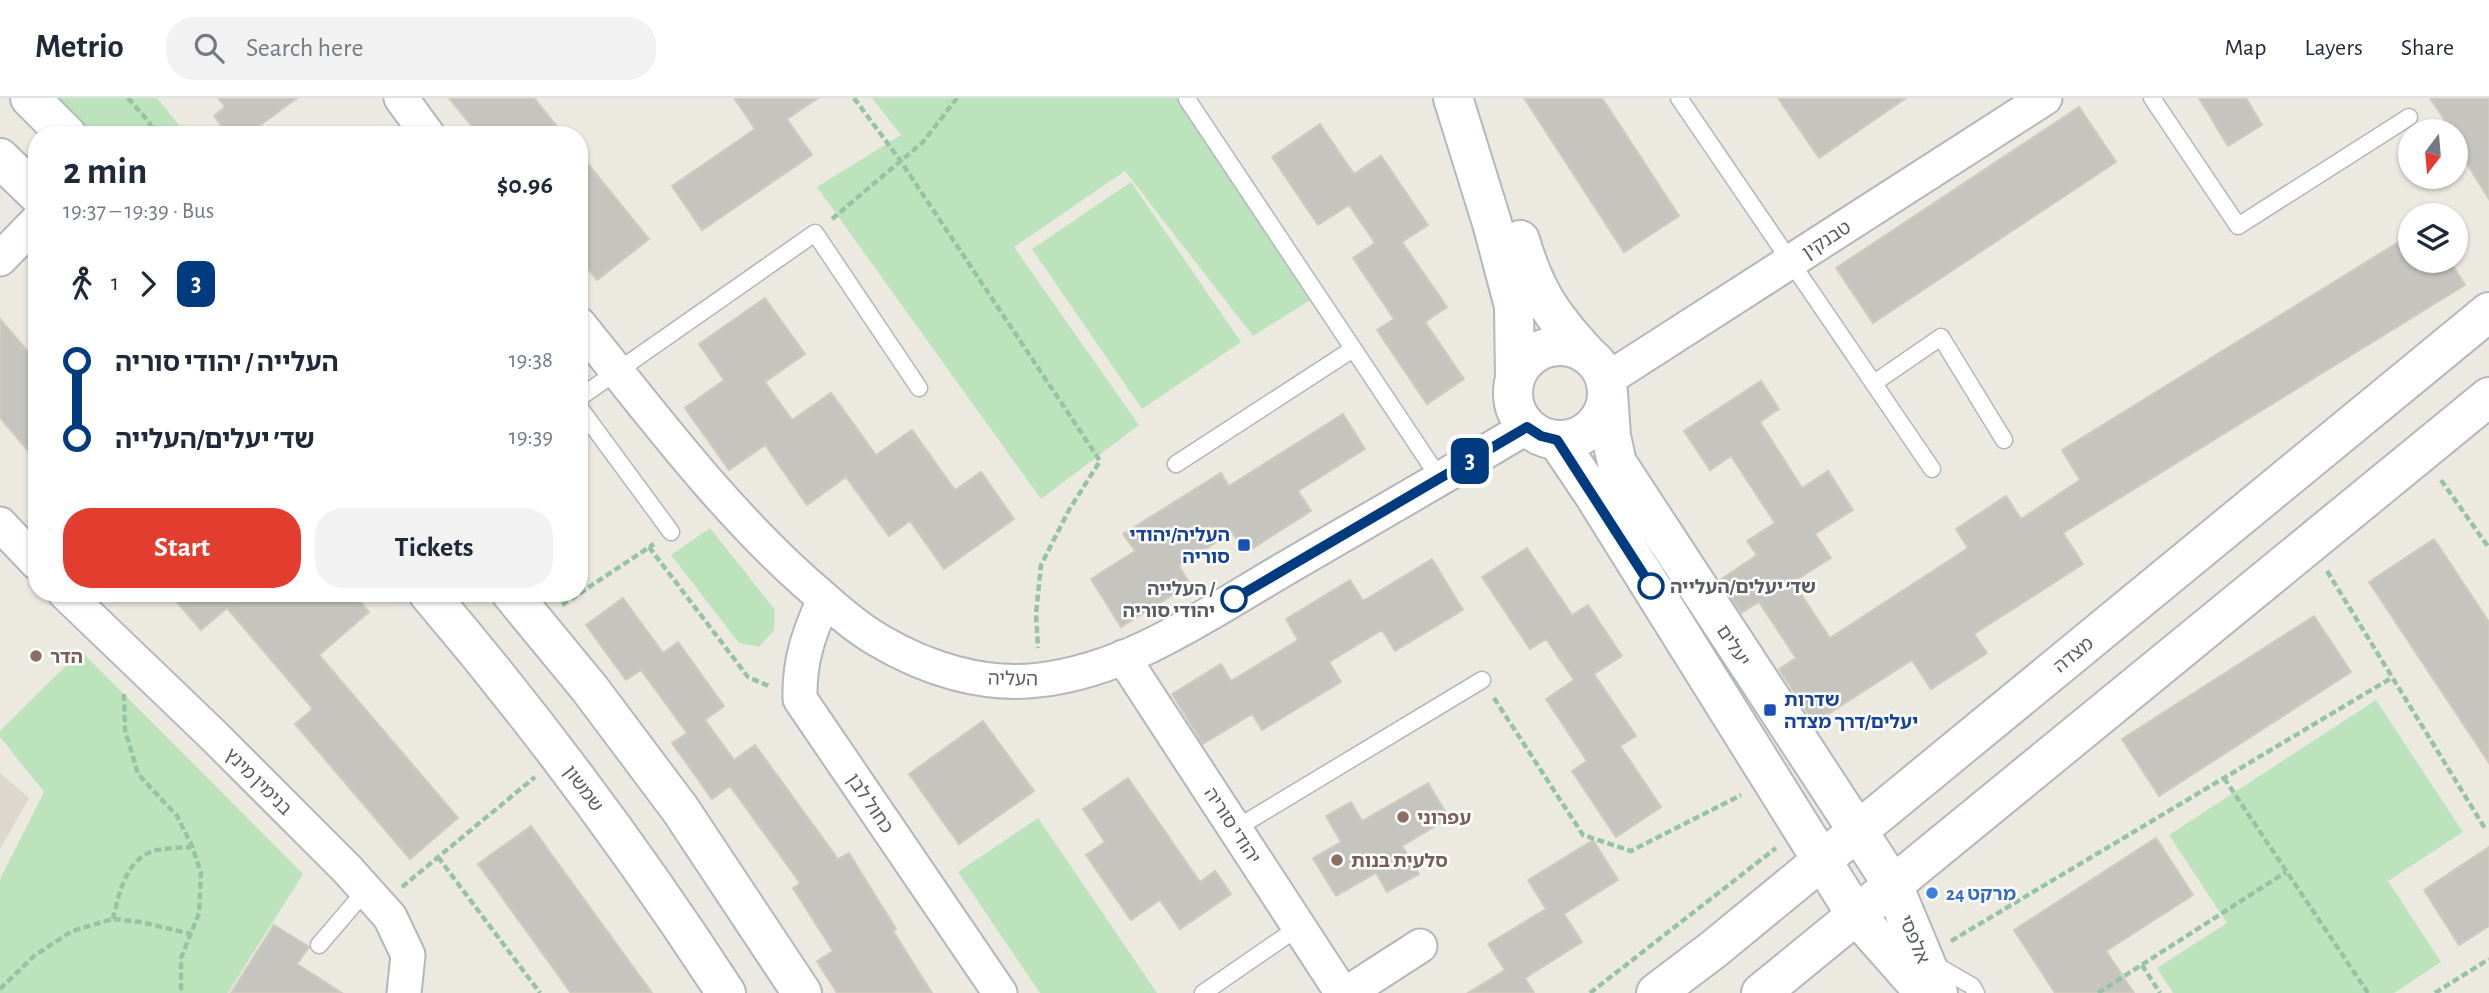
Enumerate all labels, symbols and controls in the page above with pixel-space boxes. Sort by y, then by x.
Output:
search box [166,17,656,80]
icon: search [190,29,228,67]
text: Metrio [35,31,124,64]
text: Search here [246,35,363,61]
text: Map [2224,36,2266,60]
text: Layers [2304,36,2363,60]
text: Share [2401,36,2454,60]
north arrow [2398,119,2468,189]
map controls [2398,119,2468,273]
text: 2 min [63,153,147,191]
text: $0.96 [497,172,553,198]
text: 19:37 – 19:39 · Bus [63,200,214,223]
button: layers [2398,203,2468,273]
street label: טבנקין [1799,218,1855,263]
icon: walk [63,265,101,303]
icon: forward [129,265,167,303]
text: 1 [111,272,119,295]
text: 3 [191,272,201,296]
text: 19:38 [509,349,553,372]
text: העלייה / יהודי סוריה [115,350,339,376]
text: 19:39 [509,426,553,449]
text: שד׳ יעלים/העלייה [115,427,315,453]
line badge: 3 [1447,438,1493,484]
text: 3 [1465,449,1475,473]
button: Start [63,508,301,588]
button: Tickets [315,508,553,588]
place label: העליה/יהודי סוריה [1129,526,1230,567]
marker: העליה/יהודי סוריה [1236,537,1252,553]
marker: שד׳ יעלים/העלייה [1638,573,1664,599]
place label: שד׳ יעלים/העלייה [1670,578,1816,597]
place label: העלייה / יהודי סוריה [1122,580,1216,621]
marker: העלייה / יהודי סוריה [1221,586,1247,612]
street label: יעלים [1713,622,1753,670]
street label: מצדה [2051,634,2097,677]
marker: הדר [28,648,44,664]
place label: הדר [50,648,83,667]
street label: העליה [988,670,1038,689]
place label: שדרות יעלים/דרך מצדה [1784,691,1918,732]
marker: שדרות יעלים/דרך מצדה [1762,702,1778,718]
street label: בנימין מינץ [221,745,295,819]
street label: שמשון [559,762,606,815]
street label: כחול לבן [843,771,896,837]
street label: יהודי סוריה [1200,784,1263,867]
marker: עפרוני [1395,809,1411,825]
place label: עפרוני [1417,809,1471,828]
marker: סלעית בנות [1329,852,1345,868]
place label: סלעית בנות [1351,852,1448,871]
marker: מרקט 24 [1924,885,1940,901]
place label: מרקט 24 [1946,885,2016,904]
street label: אלפסי [1895,913,1932,967]

